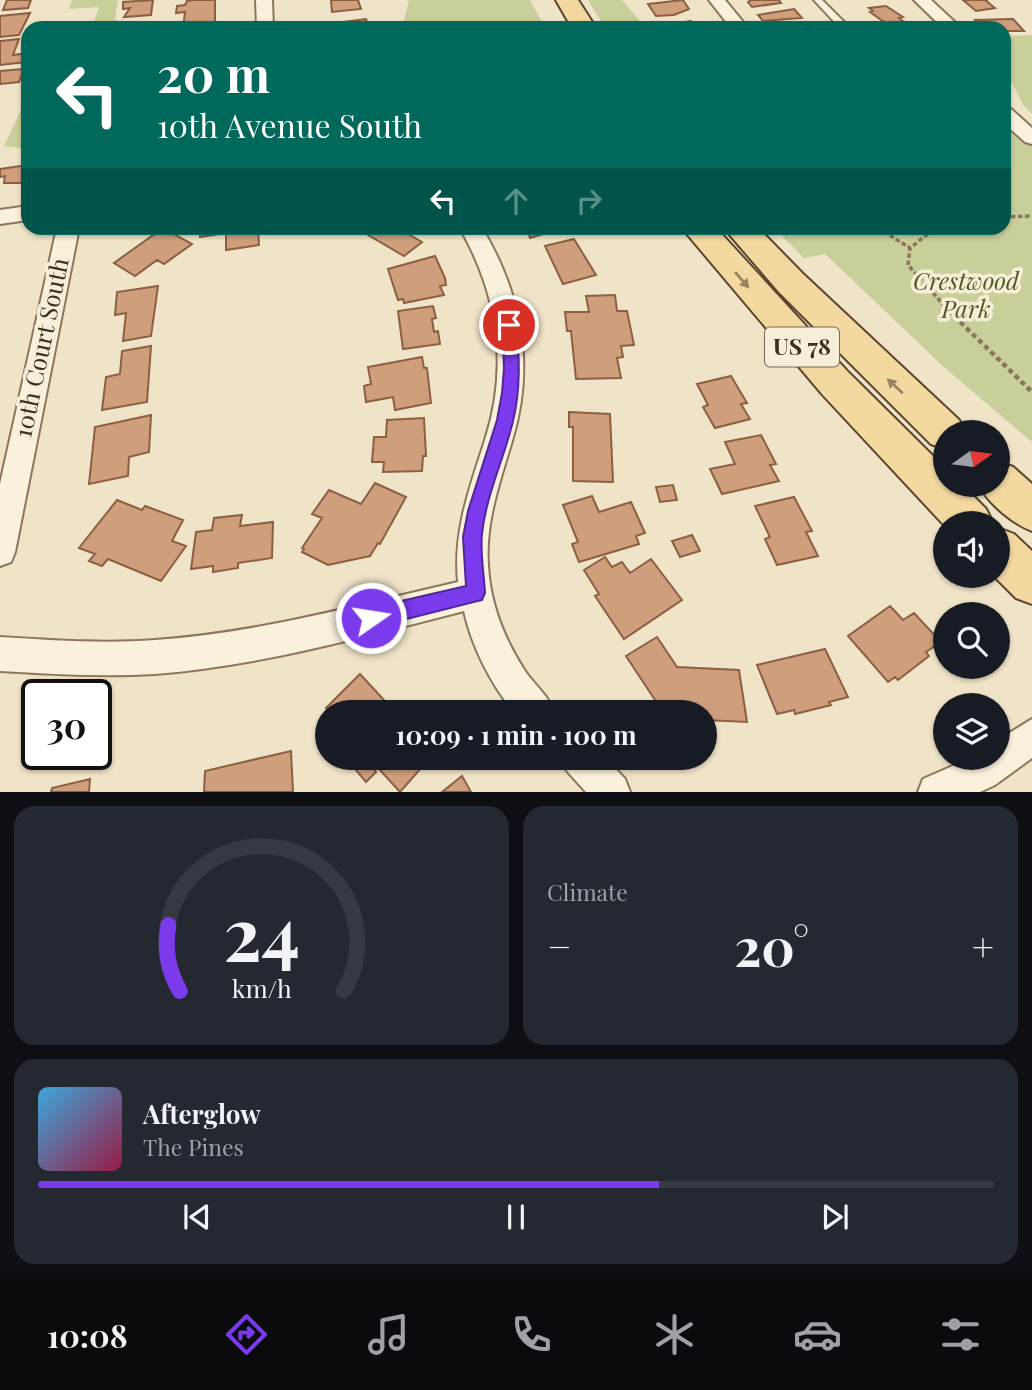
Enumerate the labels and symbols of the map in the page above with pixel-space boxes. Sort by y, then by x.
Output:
street label: 10th Court South [5,255,75,440]
park label: Crestwood Park [913,264,1020,324]
one-way arrow [734,271,749,288]
pin [479,295,539,355]
road number: US 78 [765,328,839,366]
one-way arrow [887,378,904,394]
north arrow [933,420,1010,497]
position arrow [334,581,408,655]
speed limit sign: 30 [21,679,112,770]

